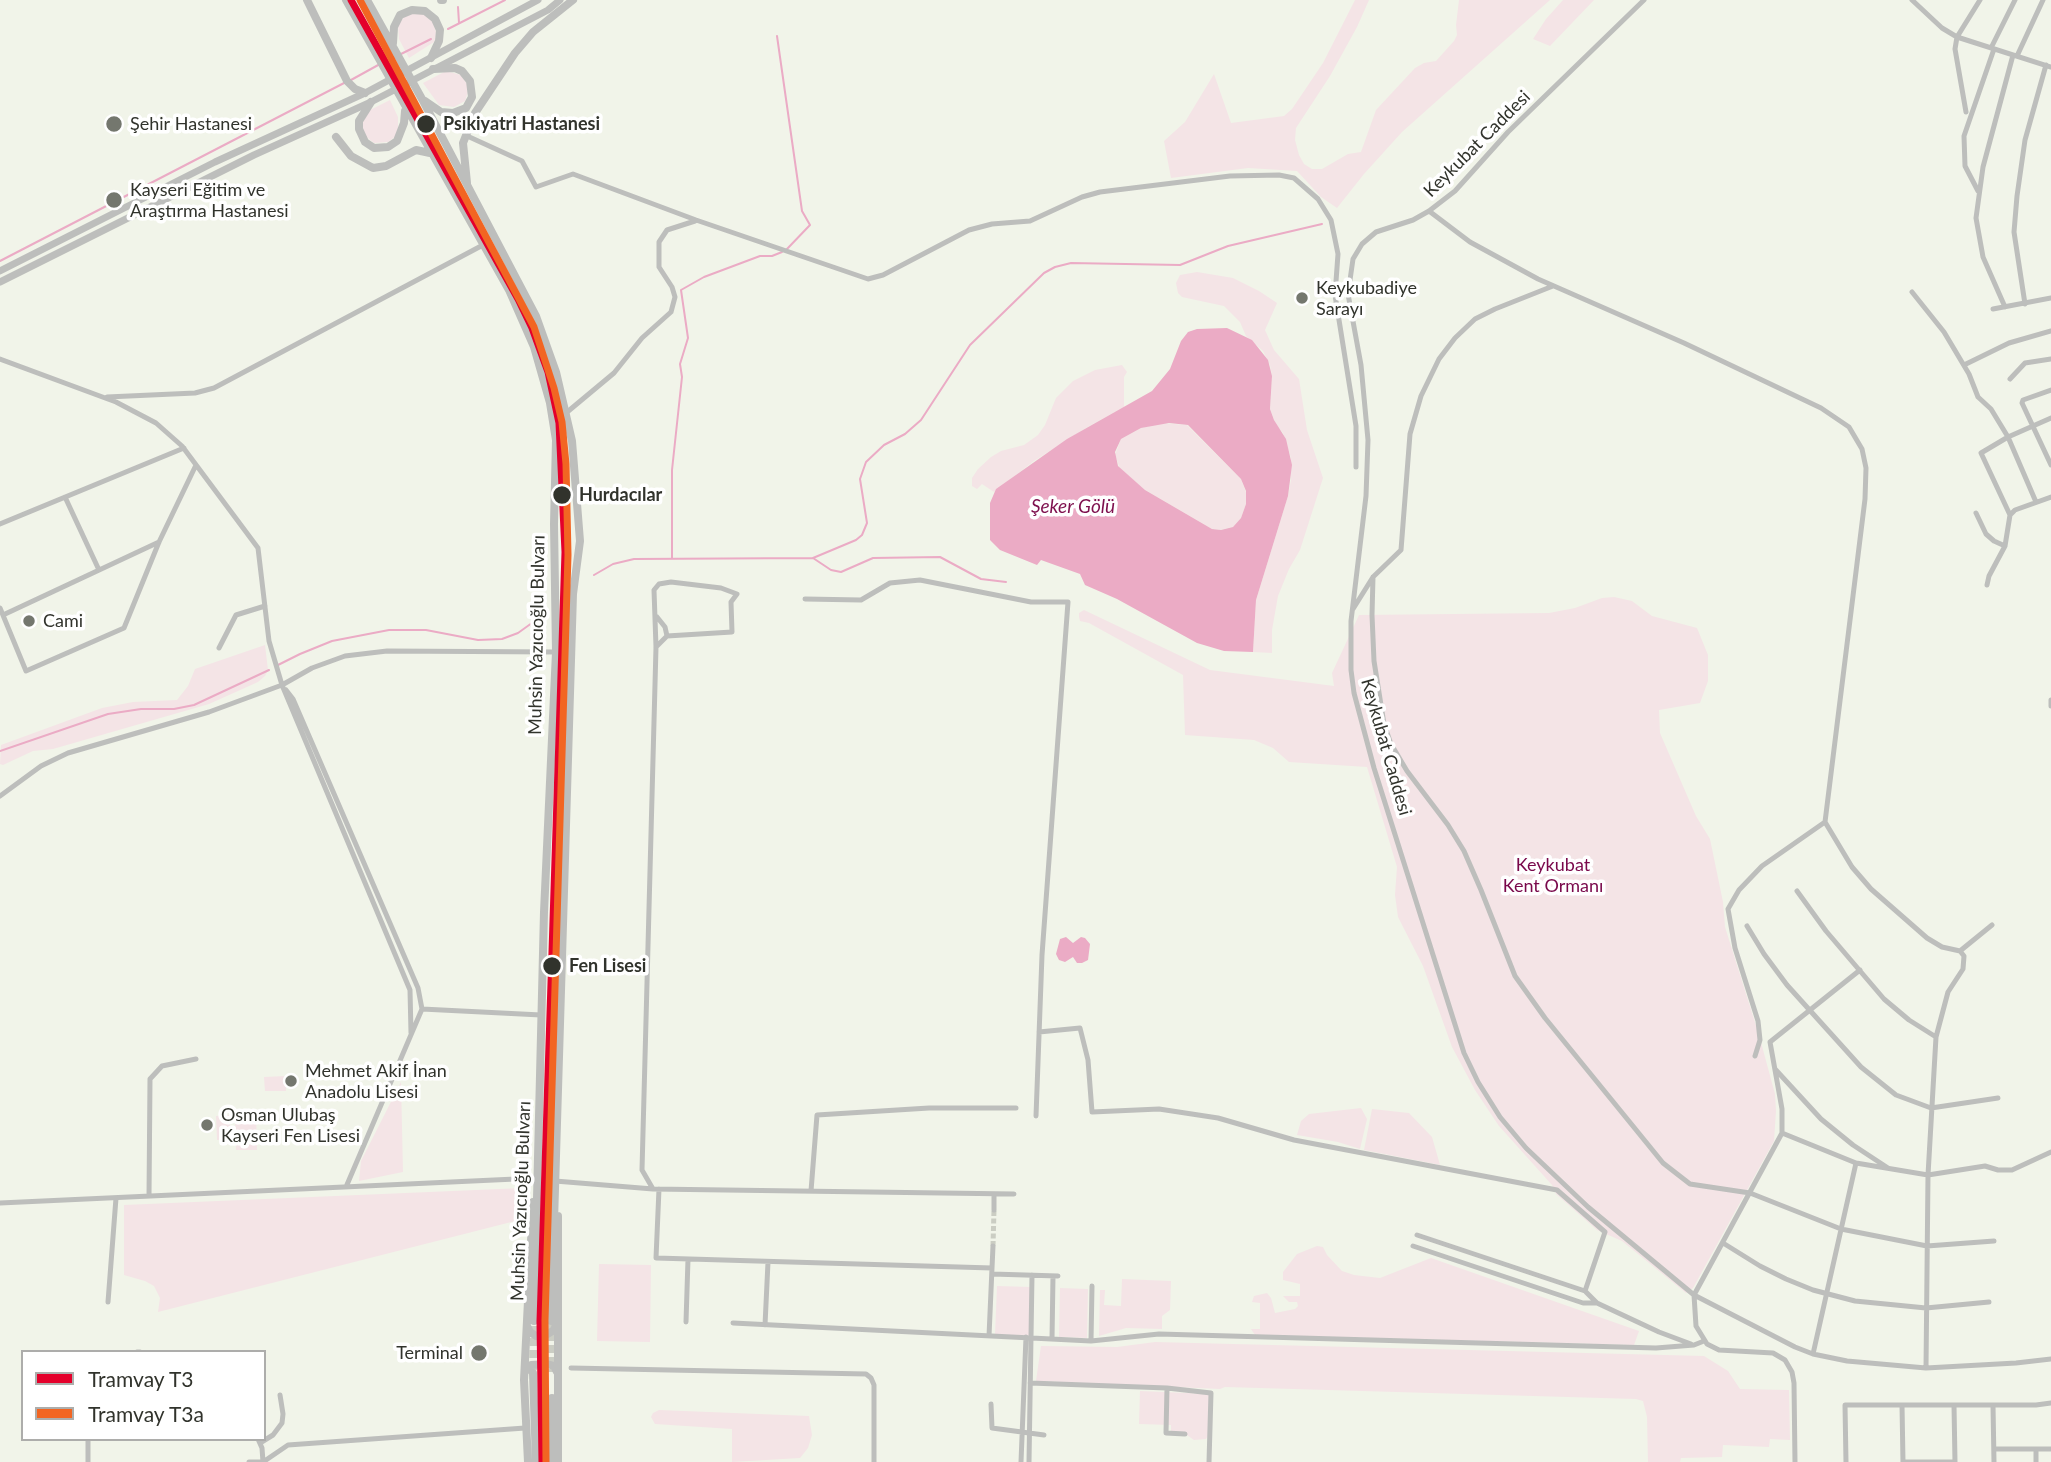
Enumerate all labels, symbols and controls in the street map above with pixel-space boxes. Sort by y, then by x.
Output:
street label: Keykubat Caddesi [1419,86,1535,202]
place label: Şehir Hastanesi [130,113,252,135]
marker: Psikiyatri Hastanesi [415,113,437,135]
place label: Psikiyatri Hastanesi [443,113,600,135]
marker: Şehir Hastanesi [104,114,124,134]
place label: Kayseri Eğitim ve Araştırma Hastanesi [130,179,289,222]
marker: Kayseri Eğitim ve Araştırma Hastanesi [104,190,124,210]
place label: Keykubadiye Sarayı [1316,277,1417,320]
marker: Keykubadiye Sarayı [1294,290,1310,306]
marker: Hurdacılar [551,484,573,506]
place label: Hurdacılar [579,484,662,506]
water label: Şeker Gölü [1031,496,1115,518]
street label: Muhsin Yazıcıoğlu Bulvarı [524,535,550,735]
place label: Cami [43,610,83,632]
marker: Cami [21,613,37,629]
street label: Keykubat Caddesi [1356,676,1416,818]
park label: Keykubat Kent Ormanı [1503,854,1603,896]
marker: Fen Lisesi [541,955,563,977]
place label: Fen Lisesi [569,955,646,977]
place label: Mehmet Akif İnan Anadolu Lisesi [305,1060,447,1102]
marker: Mehmet Akif İnan Anadolu Lisesi [283,1073,299,1089]
street label: Muhsin Yazıcıoğlu Bulvarı [507,1101,535,1301]
place label: Osman Ulubaş Kayseri Fen Lisesi [221,1104,360,1146]
marker: Osman Ulubaş Kayseri Fen Lisesi [199,1117,215,1133]
place label: Terminal [396,1342,463,1364]
marker: Terminal [469,1343,489,1363]
legend [21,1350,266,1441]
text: Tramvay T3 [88,1366,193,1391]
text: Tramvay T3a [88,1401,204,1426]

